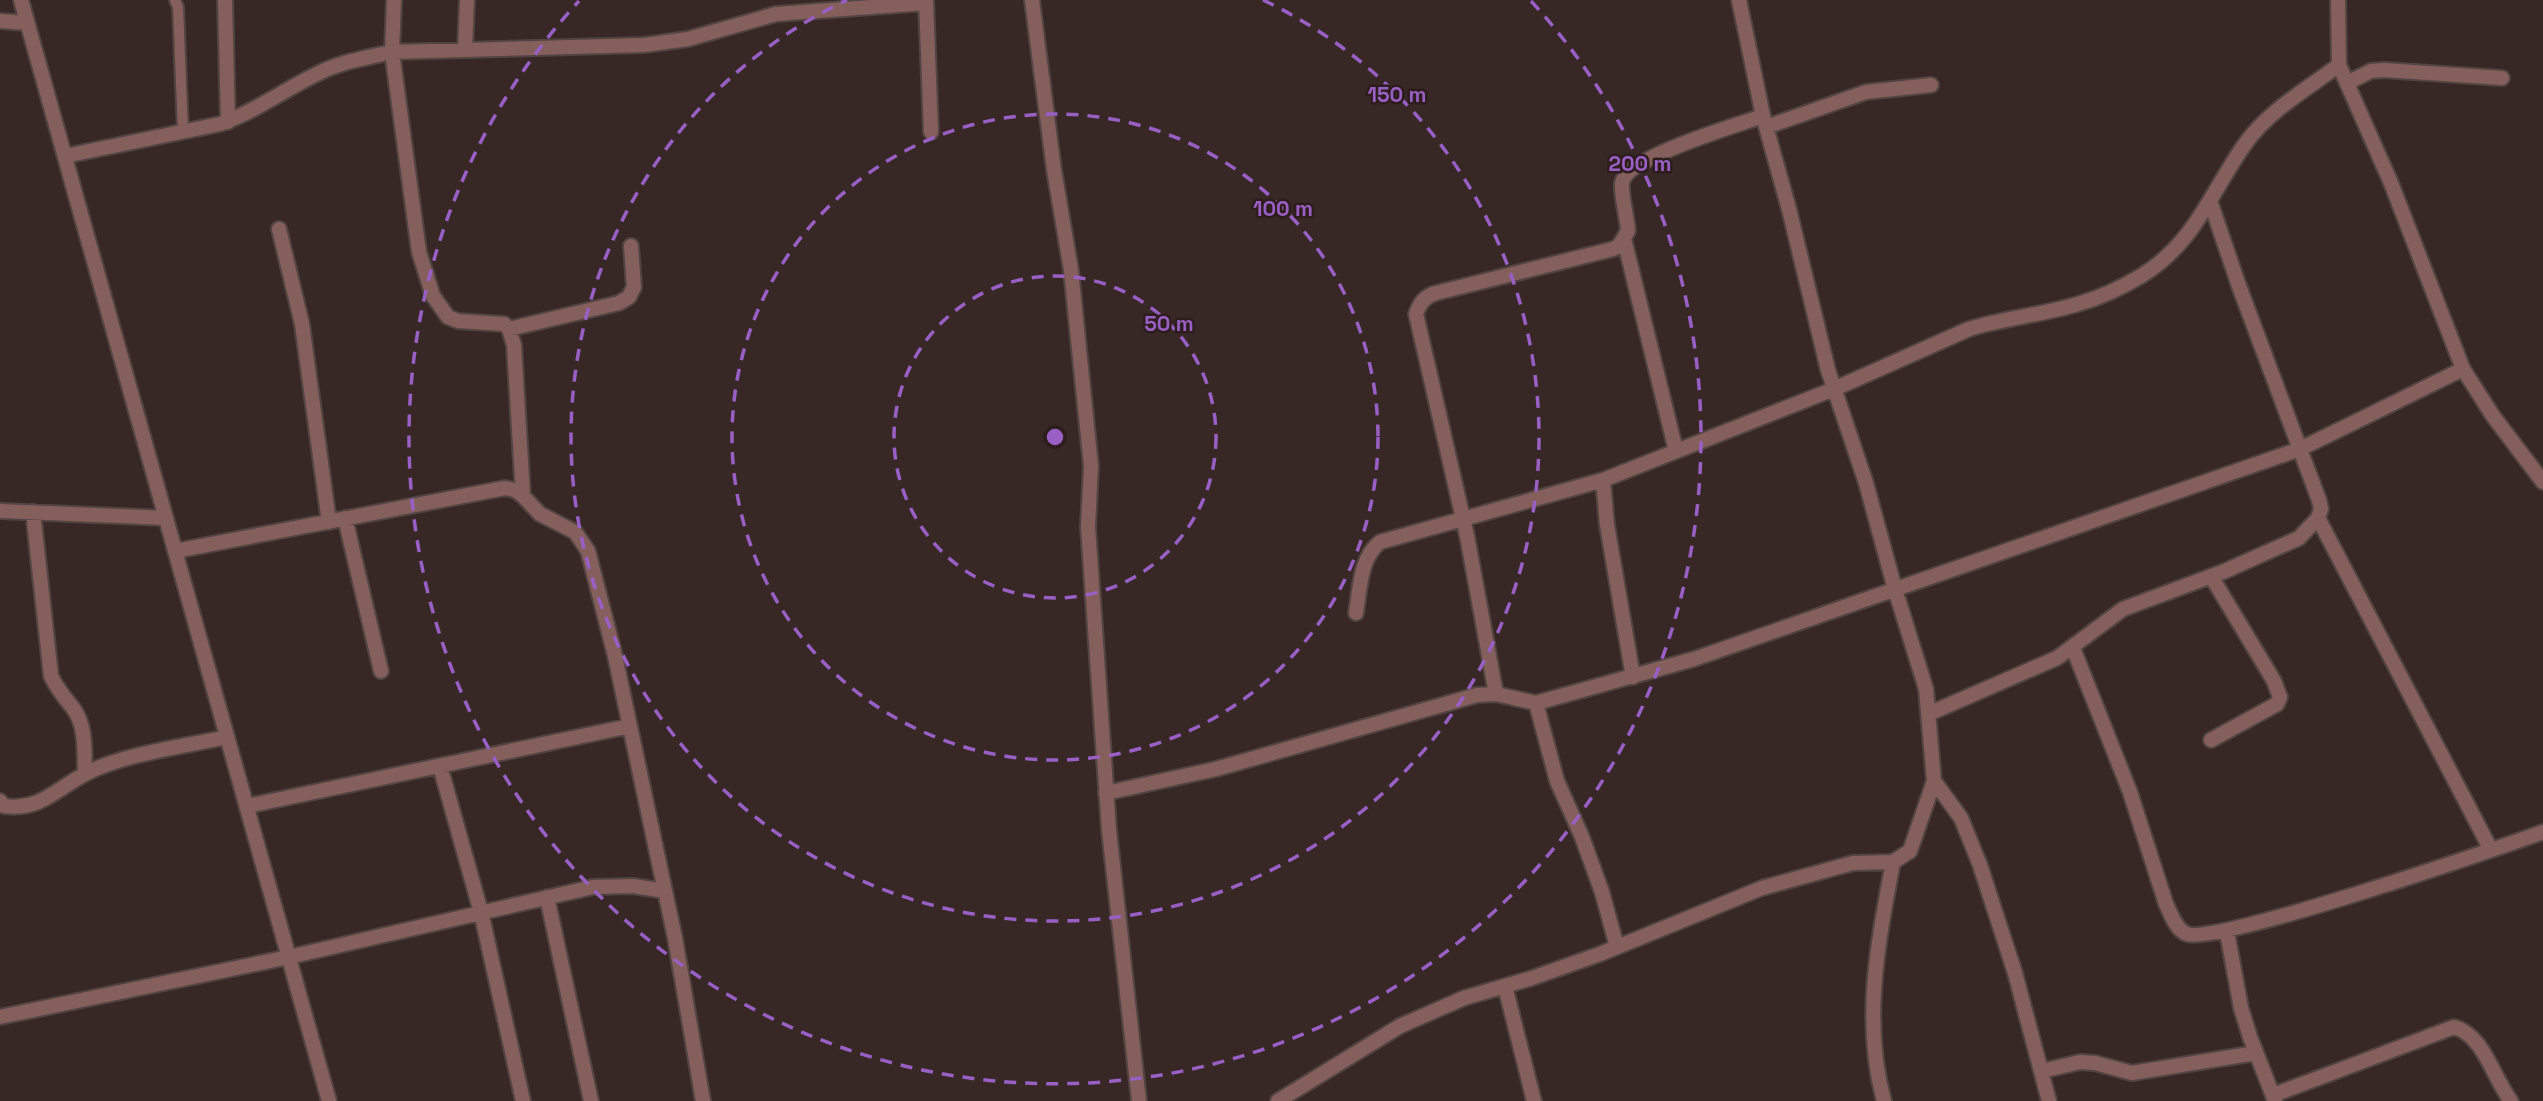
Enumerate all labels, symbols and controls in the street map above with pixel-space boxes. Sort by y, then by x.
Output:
text: 150 m [1368,81,1426,108]
text: 200 m [1609,150,1671,177]
text: 100 m [1253,195,1313,222]
text: 50 m [1144,310,1194,337]
centre of rings [1043,425,1067,449]

